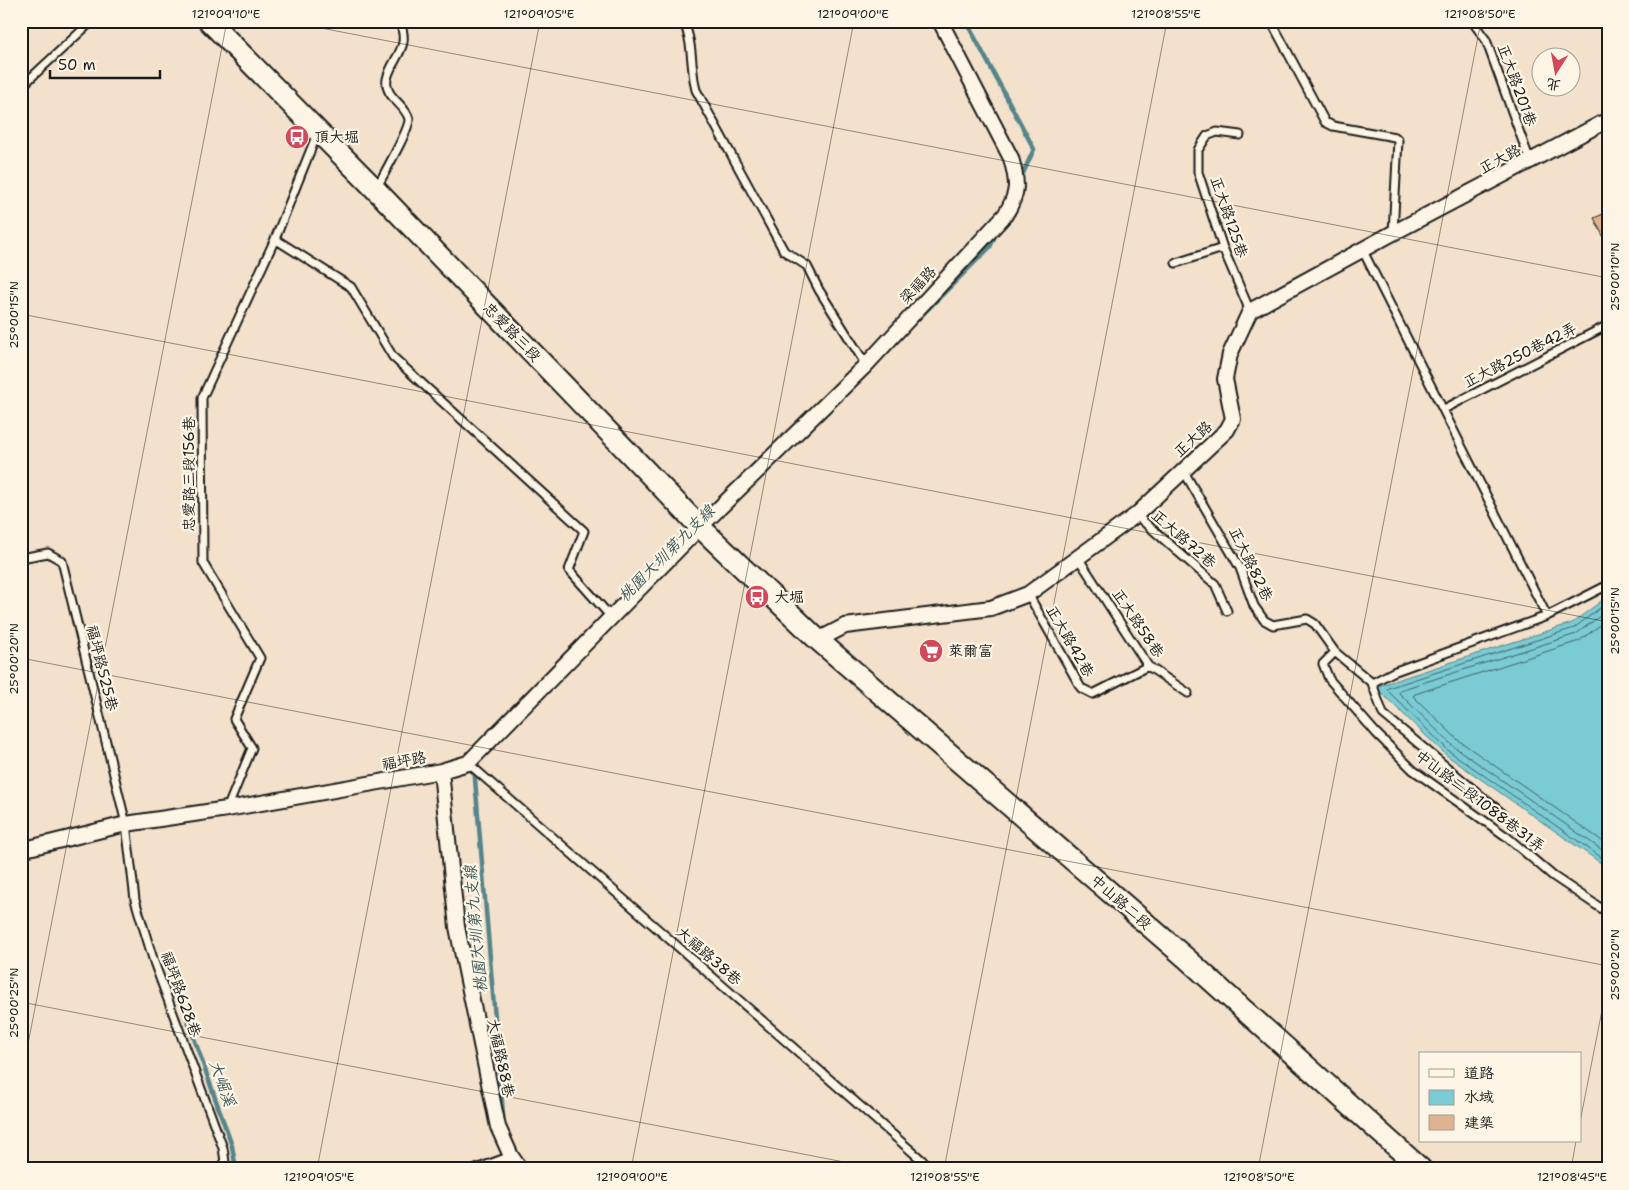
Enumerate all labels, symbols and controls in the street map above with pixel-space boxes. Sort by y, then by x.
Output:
text: 121°09'10"E [192,6,260,22]
text: 121°09'05"E [504,6,574,22]
text: 121°09'00"E [817,6,889,22]
text: 121°08'55"E [1131,6,1201,22]
text: 121°08'50"E [1444,6,1516,22]
street label: 正大路201巷 [1493,41,1541,129]
scale bar [50,48,160,80]
north arrow [1532,48,1582,98]
text: 50 m [58,55,96,75]
text: 北 [1545,75,1562,95]
bus stop icon: 頂大堀 [284,124,310,150]
place label: 頂大堀 [314,127,359,147]
street label: 正大路 [1475,140,1525,178]
street label: 正大路125巷 [1206,174,1252,260]
text: 25°00'10"N [1607,243,1623,311]
street label: 梁福路 [895,262,941,308]
text: 25°00'15"N [6,281,22,349]
street label: 忠愛路三段 [479,298,545,366]
street label: 正大路250巷42弄 [1460,318,1580,392]
street label: 忠愛路三段156巷 [179,416,199,532]
street label: 正大路 [1170,417,1216,461]
water label: 桃園大圳第九支線 [614,500,720,606]
street label: 正大路72巷 [1147,505,1221,573]
street label: 正大路82巷 [1224,524,1278,604]
bus stop icon: 大堀 [744,584,770,610]
street label: 正大路58巷 [1108,585,1168,661]
place label: 大堀 [774,587,804,607]
text: 25°00'15"N [1607,587,1623,655]
street label: 正大路42巷 [1041,601,1099,681]
text: 25°00'20"N [6,623,22,695]
street label: 福坪路525巷 [82,623,122,713]
supermarket icon: 萊爾富 [918,638,944,664]
place label: 萊爾富 [948,641,993,661]
street label: 中山路二段1088巷31弄 [1411,746,1549,856]
street label: 福坪路 [380,747,428,775]
water label: 桃園大圳第九支線 [459,863,492,994]
street label: 中山路二段 [1086,870,1156,934]
street label: 大福路38巷 [672,922,746,990]
text: 25°00'20"N [1607,929,1623,1001]
street label: 福坪路628巷 [156,948,206,1040]
text: 25°00'25"N [6,968,22,1038]
street label: 大福路88巷 [483,1016,519,1100]
legend [1419,1052,1582,1142]
water label: 大崛溪 [204,1057,241,1110]
text: 道路 [1464,1063,1494,1083]
text: 水域 [1464,1087,1494,1107]
text: 建築 [1464,1113,1494,1133]
text: 121°09'05"E [284,1169,354,1185]
text: 121°09'00"E [596,1169,668,1185]
text: 121°08'55"E [910,1169,980,1185]
text: 121°08'50"E [1223,1169,1295,1185]
text: 121°08'45"E [1537,1169,1607,1185]

